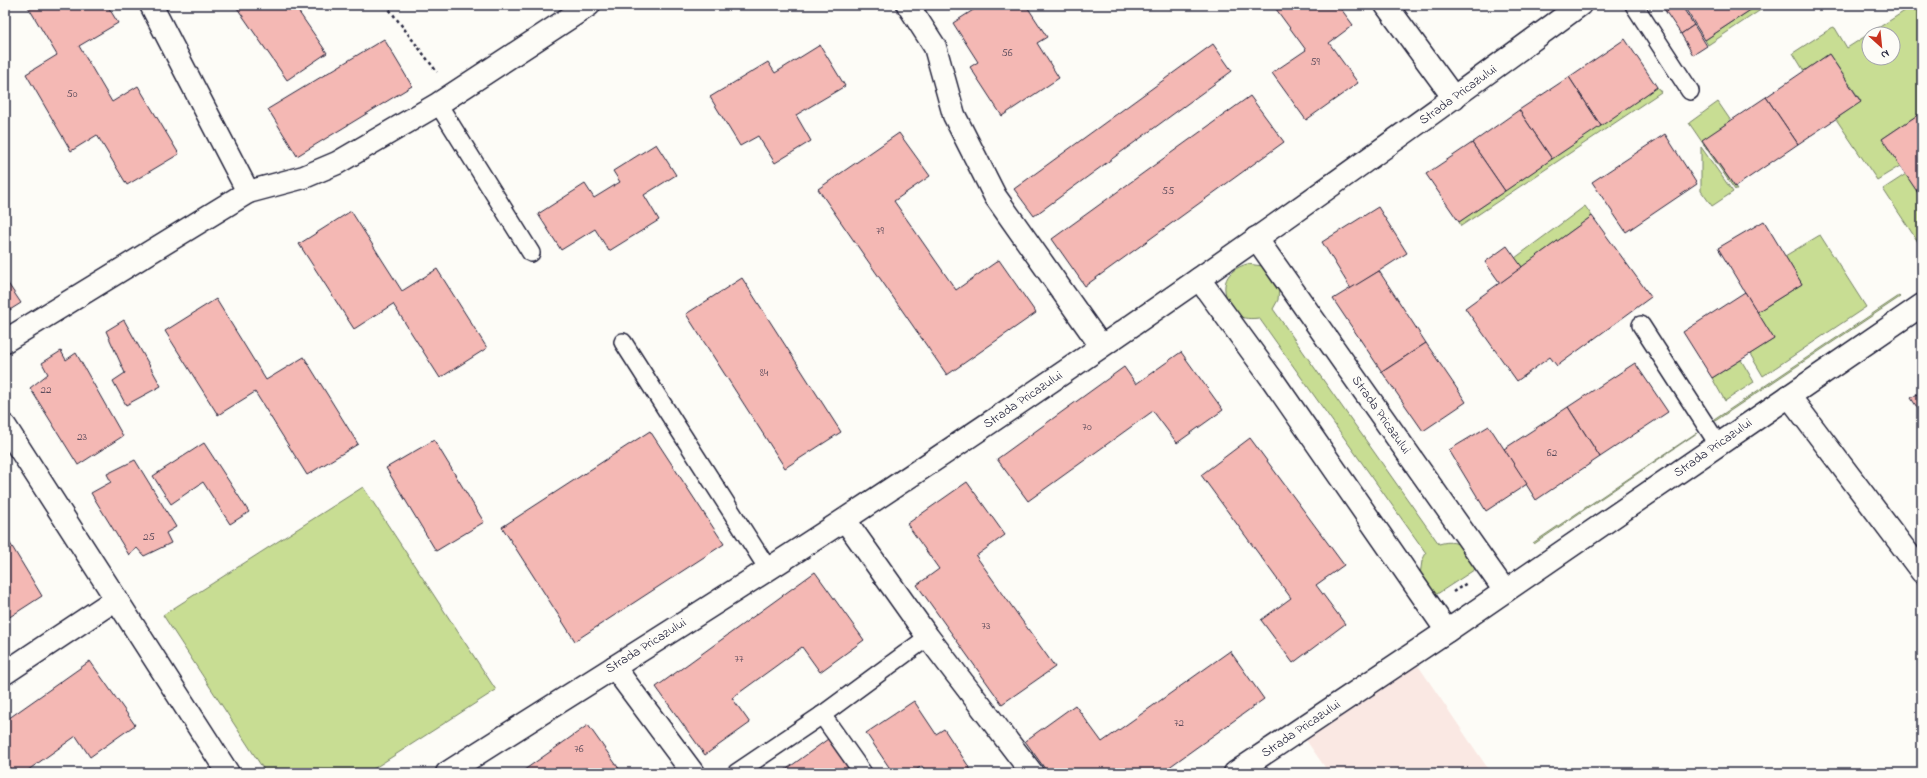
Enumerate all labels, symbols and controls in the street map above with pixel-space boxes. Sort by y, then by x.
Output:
north arrow [1861,26,1901,66]
house number: 56 [1001,45,1013,61]
text: N [1878,45,1892,63]
house number: 59 [1310,54,1320,70]
street label: Strada Pricazului [1415,60,1501,130]
house number: 50 [66,86,78,102]
house number: 55 [1162,183,1174,199]
house number: 79 [876,223,885,239]
house number: 84 [760,365,769,381]
street label: Strada Pricazului [980,366,1066,434]
street label: Strada Pricazului [1347,372,1415,458]
house number: 22 [41,382,52,398]
street label: Strada Pricazului [1670,414,1756,482]
house number: 70 [1082,419,1092,435]
house number: 23 [77,429,87,445]
house number: 62 [1547,445,1558,461]
house number: 25 [143,529,155,545]
street label: Strada Pricazului [602,614,690,678]
house number: 73 [981,618,991,634]
house number: 77 [734,651,744,667]
street label: Strada Pricazului [1258,695,1344,763]
house number: 72 [1174,715,1185,731]
house number: 76 [574,741,584,757]

